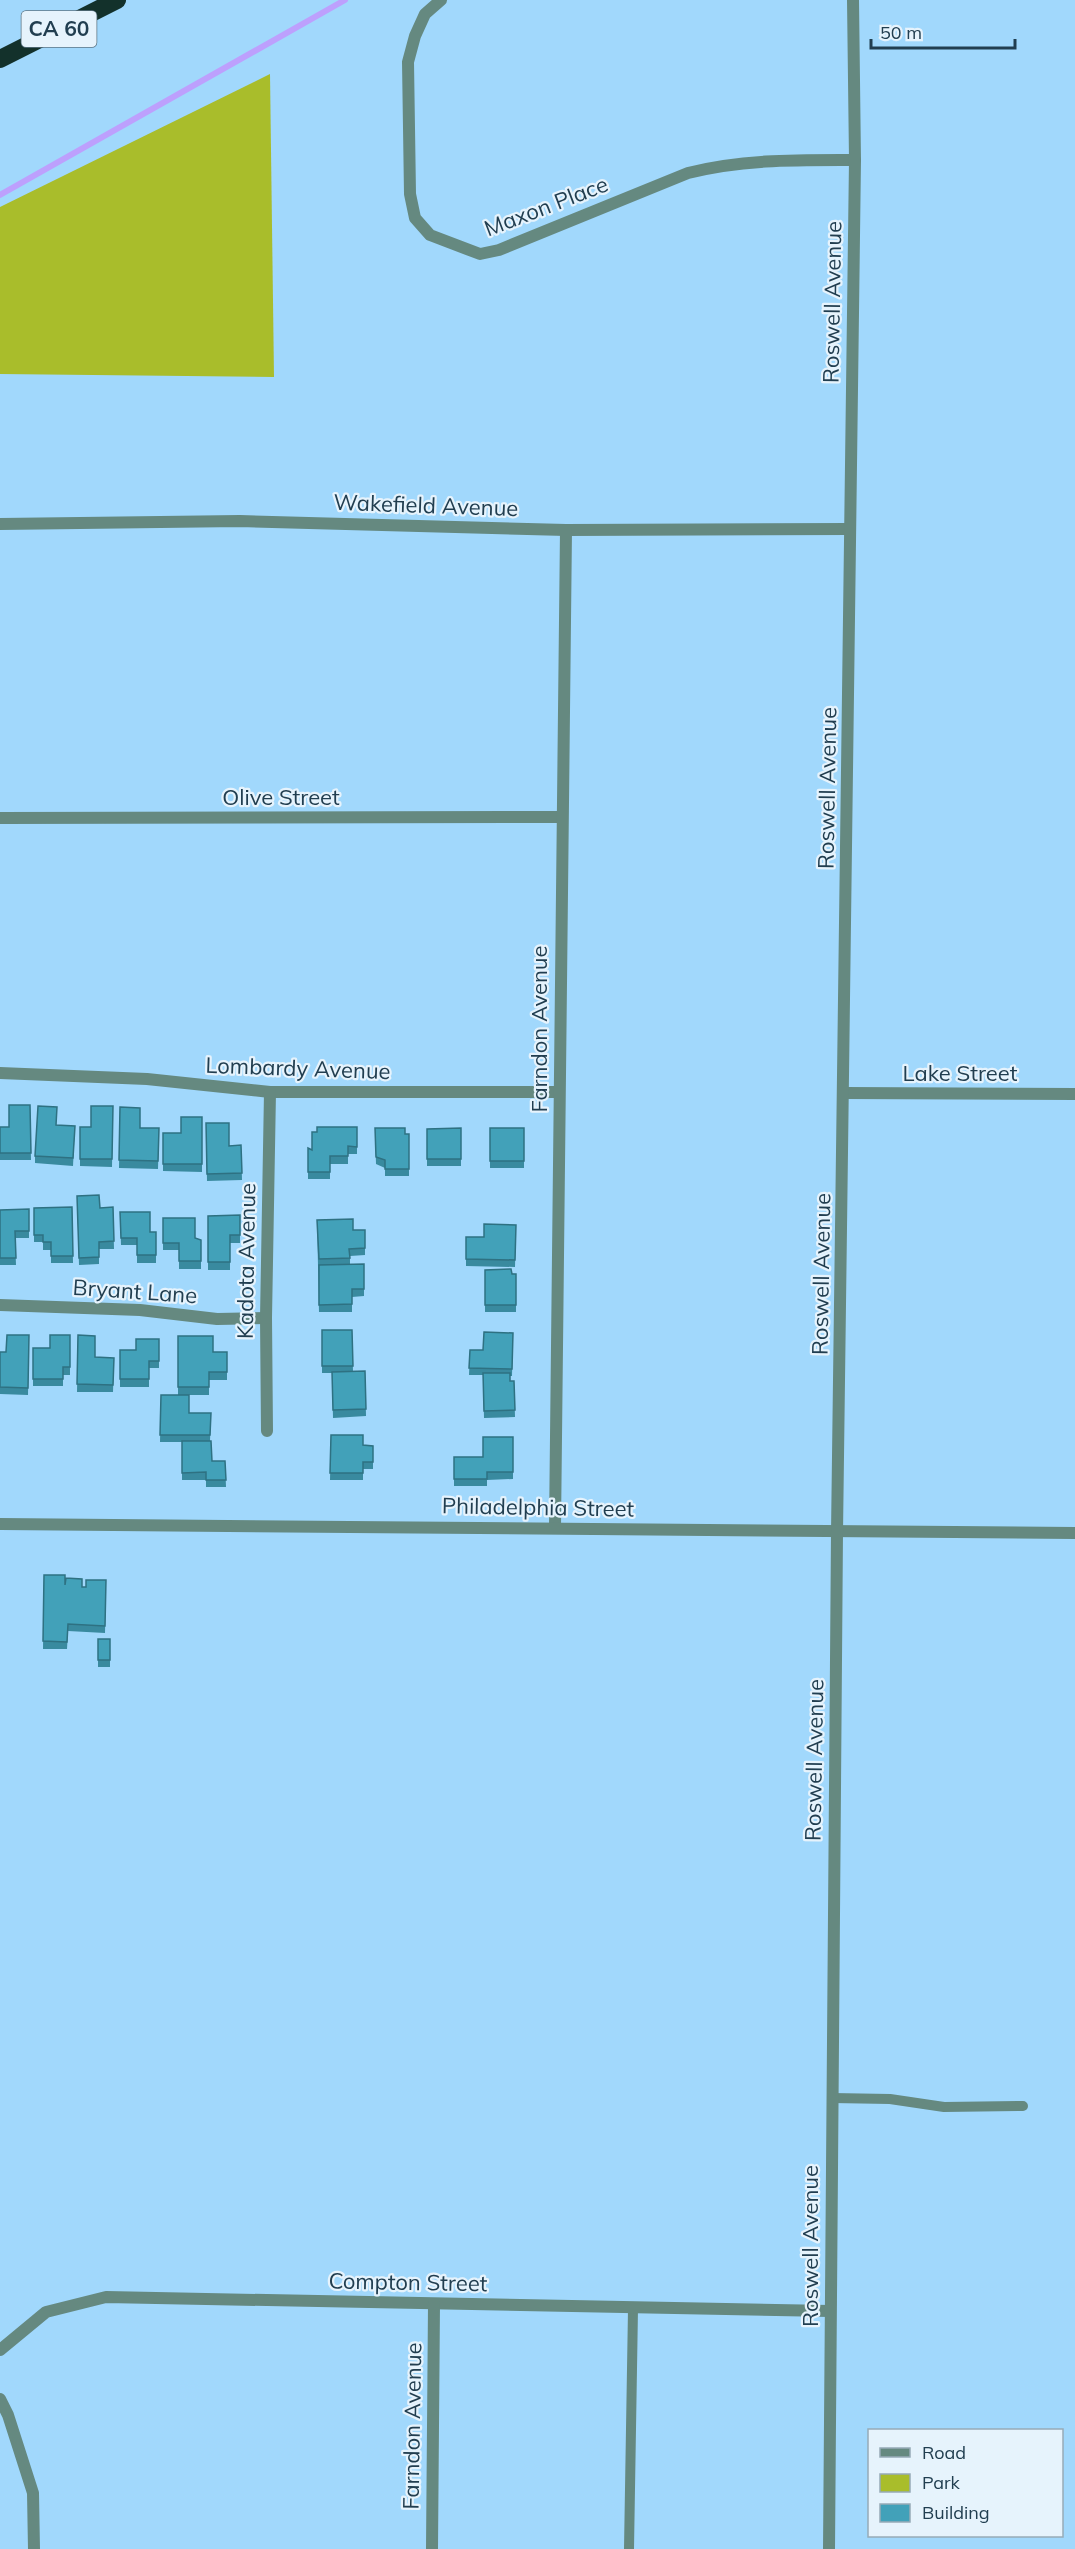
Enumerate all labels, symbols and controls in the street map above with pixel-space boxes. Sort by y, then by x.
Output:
road number: CA 60 [22,11,97,47]
scale bar [871,12,1015,50]
text: 50 m [880,21,922,44]
street label: Maxon Place [480,170,612,242]
street label: Roswell Avenue [817,221,847,383]
street label: Wakefield Avenue [333,488,519,522]
street label: Roswell Avenue [812,707,842,869]
street label: Olive Street [222,783,340,811]
street label: Farndon Avenue [525,945,553,1113]
street label: Lombardy Avenue [205,1051,391,1085]
street label: Lake Street [903,1059,1018,1087]
street label: Kadota Avenue [231,1183,261,1339]
street label: Roswell Avenue [806,1193,836,1355]
street label: Bryant Lane [72,1273,198,1309]
street label: Philadelphia Street [442,1491,635,1523]
street label: Roswell Avenue [799,1679,829,1841]
street label: Roswell Avenue [796,2165,824,2327]
street label: Compton Street [328,2267,488,2297]
street label: Farndon Avenue [397,2342,427,2510]
legend [868,2429,1063,2537]
text: Road [922,2441,966,2464]
text: Park [922,2471,961,2494]
text: Building [922,2501,990,2524]

